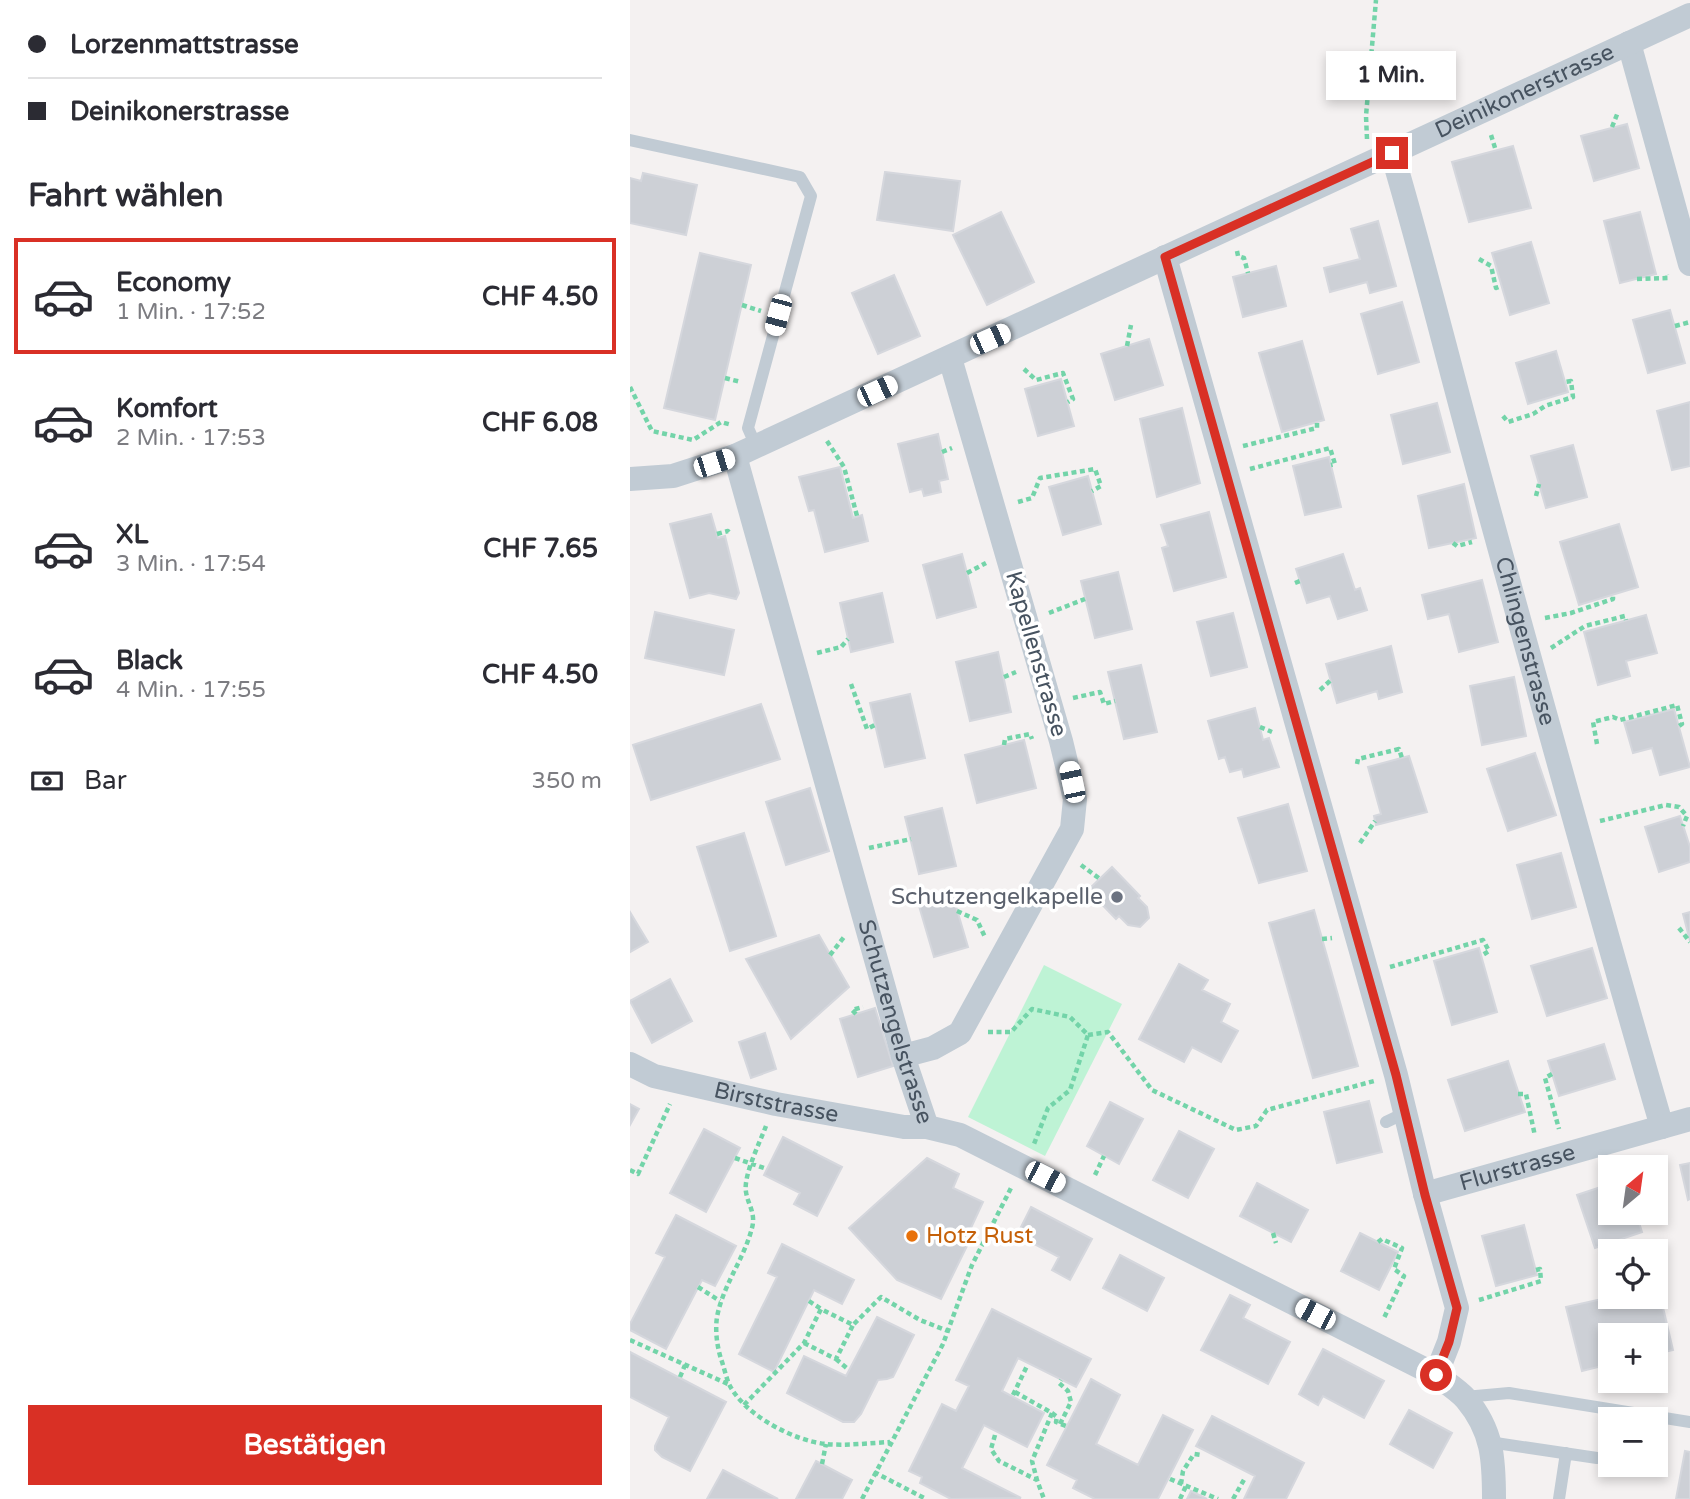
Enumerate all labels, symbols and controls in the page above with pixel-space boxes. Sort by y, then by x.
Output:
text: Lorzenmattstrasse [70,29,299,60]
street label: Deinikonerstrasse [1431,38,1619,145]
callout: 1 Min. [1327,52,1457,100]
text: 1 Min. [1357,61,1425,89]
text: Deinikonerstrasse [70,96,289,127]
route end [1376,137,1408,169]
text: Fahrt wählen [28,177,224,215]
icon: car [32,265,95,328]
text: Economy [116,267,231,298]
text: CHF 4.50 [482,281,598,312]
car [763,292,794,338]
text: 1 Min. · 17:52 [116,298,266,326]
car [967,321,1014,357]
car [854,373,901,409]
icon: car [32,391,95,454]
text: Komfort [116,393,218,424]
text: CHF 6.08 [482,407,598,438]
text: 2 Min. · 17:53 [116,424,266,452]
car [691,447,738,479]
icon: car [32,517,95,580]
text: XL [116,519,148,550]
text: CHF 7.65 [483,533,598,564]
text: 3 Min. · 17:54 [116,550,266,578]
street label: Chlingenstrasse [1488,554,1562,729]
street label: Kapellenstrasse [999,568,1073,740]
icon: car [32,643,95,706]
text: Black [116,645,183,676]
text: CHF 4.50 [482,659,598,690]
text: 4 Min. · 17:55 [116,676,266,704]
car [1058,759,1087,805]
icon: cash [28,762,66,800]
text: Bar [84,765,127,796]
text: 350 m [532,767,602,795]
place label: Schutzengelkapelle [891,883,1103,911]
marker: Schutzengelkapelle [1109,889,1125,905]
street label: Schutzengelstrasse [852,917,939,1127]
street label: Birststrasse [711,1076,841,1129]
street label: Flurstrasse [1456,1138,1578,1198]
north arrow [1598,1155,1668,1225]
map controls [1598,1155,1668,1477]
car [1022,1158,1069,1196]
place label: Hotz Rust [926,1222,1033,1250]
marker: Hotz Rust [904,1228,920,1244]
button: locate [1598,1239,1668,1309]
car [1292,1295,1339,1333]
button: + [1598,1323,1668,1393]
route start [1420,1359,1452,1391]
button: Bestätigen [28,1405,602,1485]
button: − [1598,1407,1668,1477]

